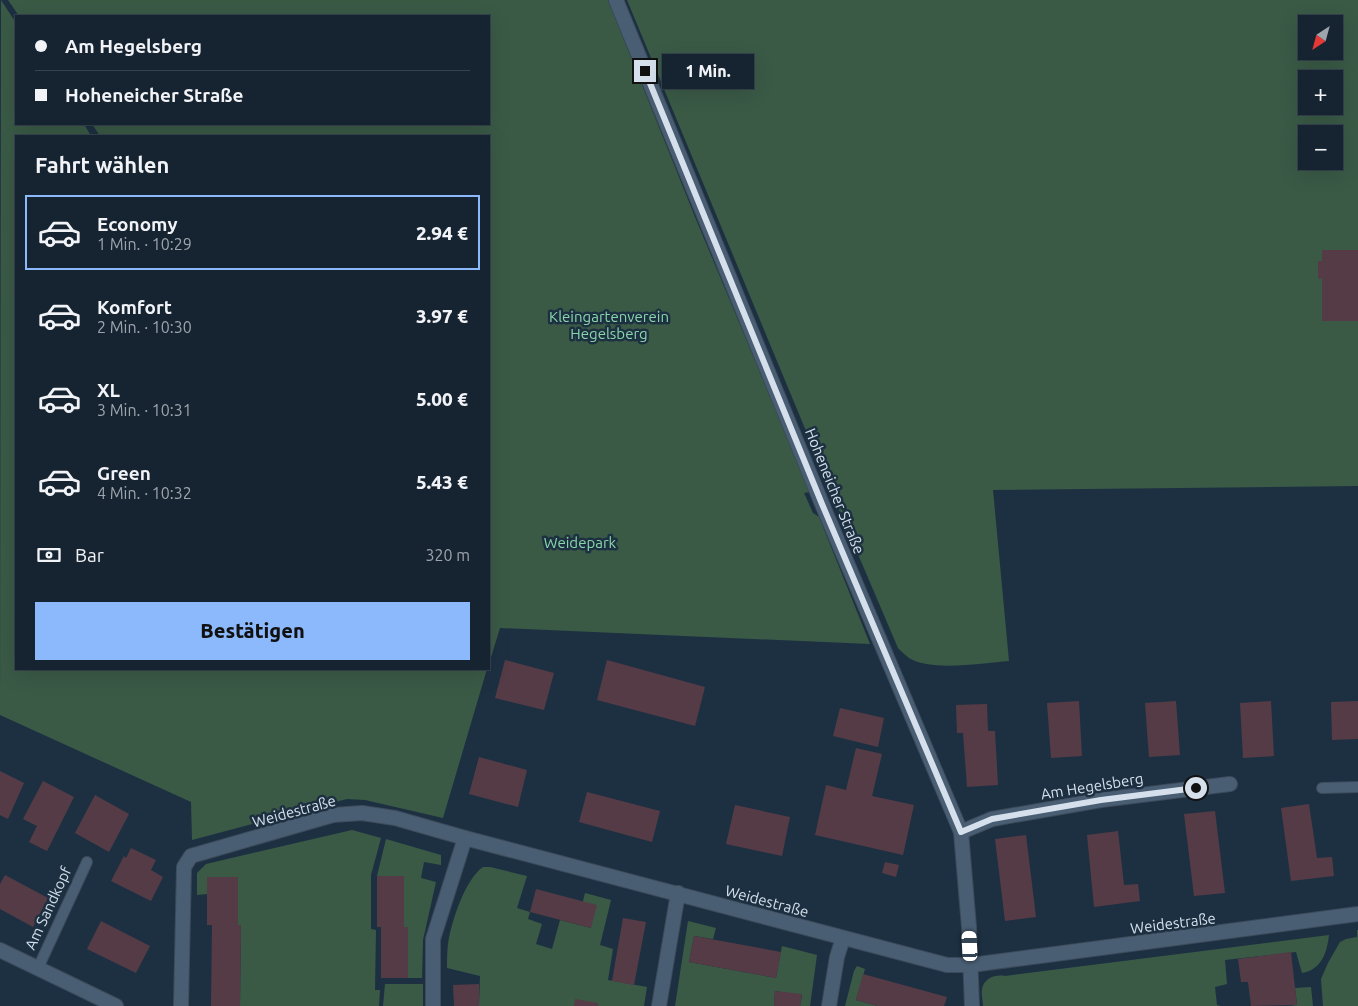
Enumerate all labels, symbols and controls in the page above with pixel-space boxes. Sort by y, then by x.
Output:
north arrow [1298,15,1342,60]
map controls [1298,15,1343,170]
text: Am Hegelsberg [65,35,202,57]
callout: 1 Min. [662,54,755,88]
route end [634,60,656,82]
text: 1 Min. [685,62,731,80]
button: + [1298,70,1343,115]
text: Hoheneicher Straße [65,84,243,106]
button: − [1298,125,1343,170]
text: Fahrt wählen [35,152,169,177]
icon: car [37,210,82,255]
text: Economy [97,213,178,235]
text: 2.94 € [416,222,468,244]
text: 1 Min. · 10:29 [97,235,192,253]
icon: car [37,293,82,338]
text: Komfort [97,296,172,318]
text: 3.97 € [416,305,468,327]
park label: Kleingartenverein Hegelsberg [549,308,669,342]
text: 2 Min. · 10:30 [97,318,192,336]
icon: car [37,376,82,421]
text: XL [97,379,120,401]
text: 5.00 € [416,388,468,410]
text: 3 Min. · 10:31 [97,401,192,419]
street label: Hoheneicher Straße [802,426,868,556]
icon: car [37,459,82,504]
text: Green [97,462,151,484]
text: 5.43 € [416,471,468,493]
text: 4 Min. · 10:32 [97,484,192,502]
park label: Weidepark [544,534,617,551]
icon: cash [35,541,63,569]
text: Bar [75,544,104,566]
text: 320 m [425,546,470,564]
button: Bestätigen [35,602,470,660]
street label: Am Hegelsberg [1040,770,1144,802]
route start [1185,777,1207,799]
street label: Weidestraße [250,792,338,830]
street label: Am Sandkopf [21,864,75,952]
street label: Weidestraße [723,882,811,920]
street label: Weidestraße [1129,909,1217,937]
car [961,931,978,961]

